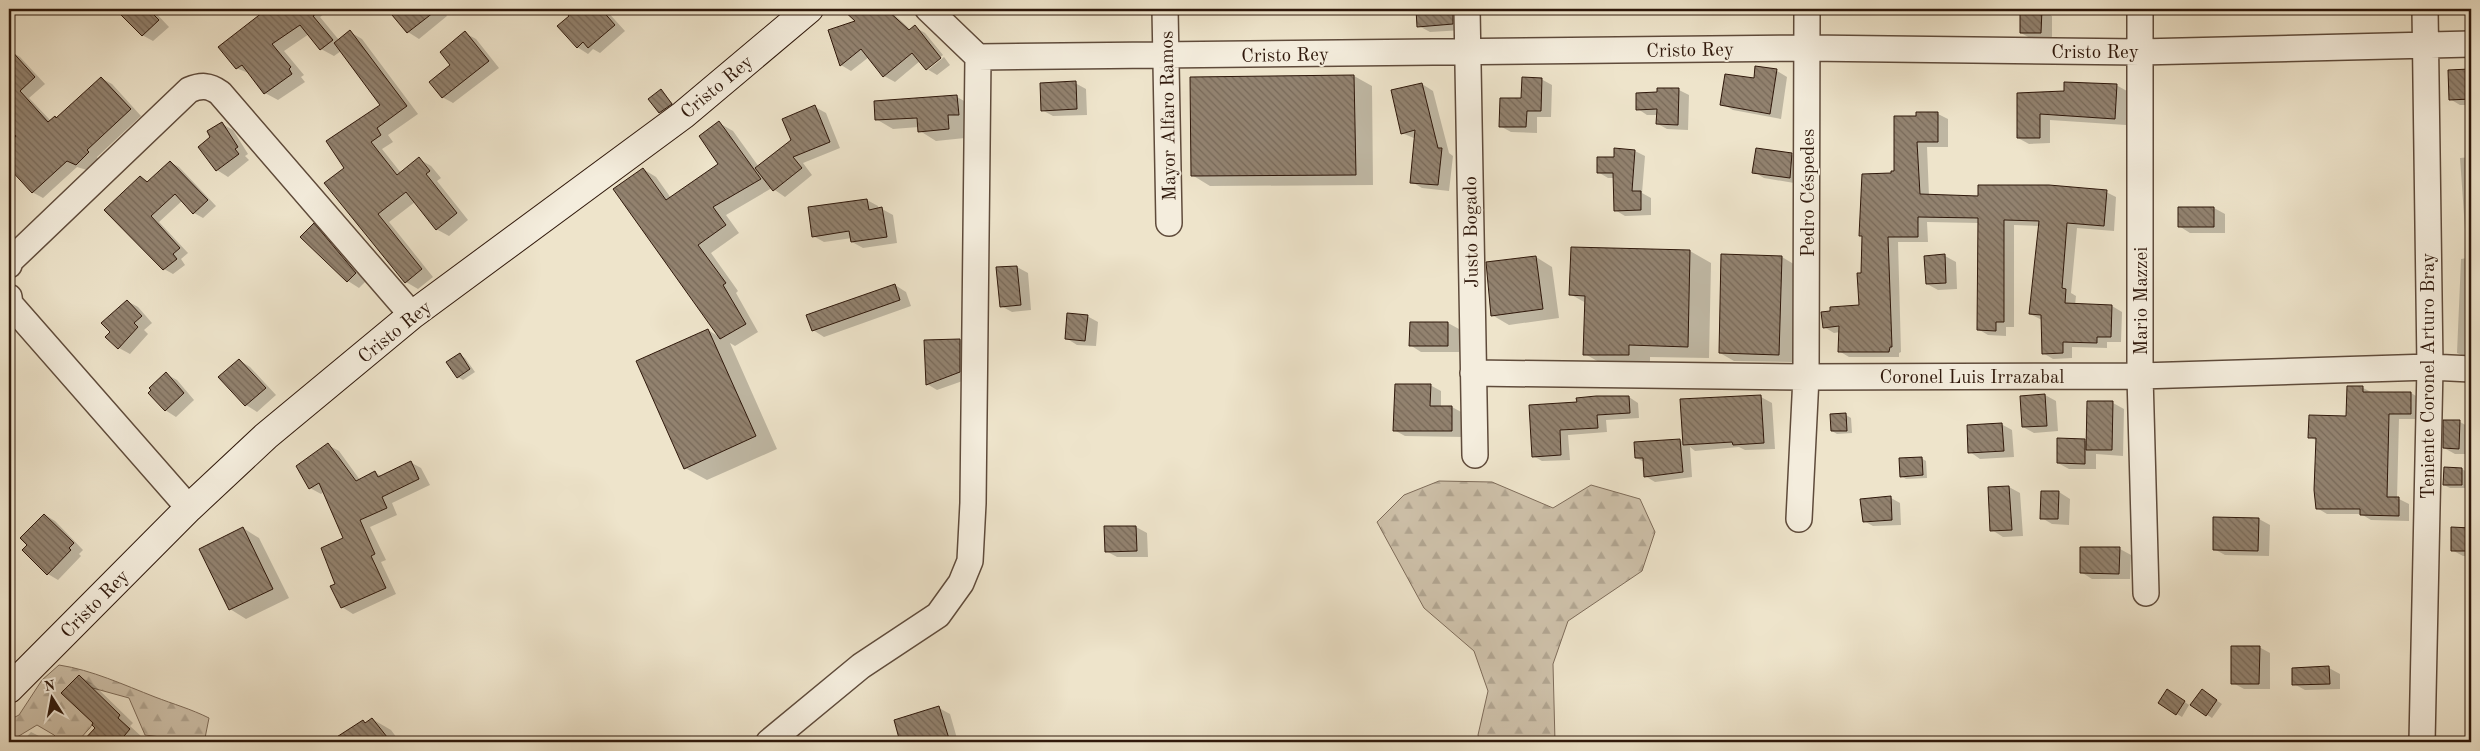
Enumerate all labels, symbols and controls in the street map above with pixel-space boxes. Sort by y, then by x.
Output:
street label: Mayor Alfaro Ramos [1159,31,1180,201]
street label: Cristo Rey [1646,41,1734,62]
street label: Cristo Rey [2051,44,2139,63]
street label: Cristo Rey [1241,46,1329,67]
street label: Cristo Rey [678,52,757,123]
street label: Pedro Céspedes [1800,129,1819,257]
street label: Justo Bogado [1462,176,1483,288]
street label: Mario Mazzei [2133,247,2152,355]
street label: Teniente Coronel Arturo Bray [2420,253,2439,499]
street label: Cristo Rey [356,298,436,368]
street label: Coronel Luis Irrazabal [1880,369,2064,388]
street label: Cristo Rey [58,567,133,642]
north arrow [28,674,78,724]
text: N [43,678,57,694]

